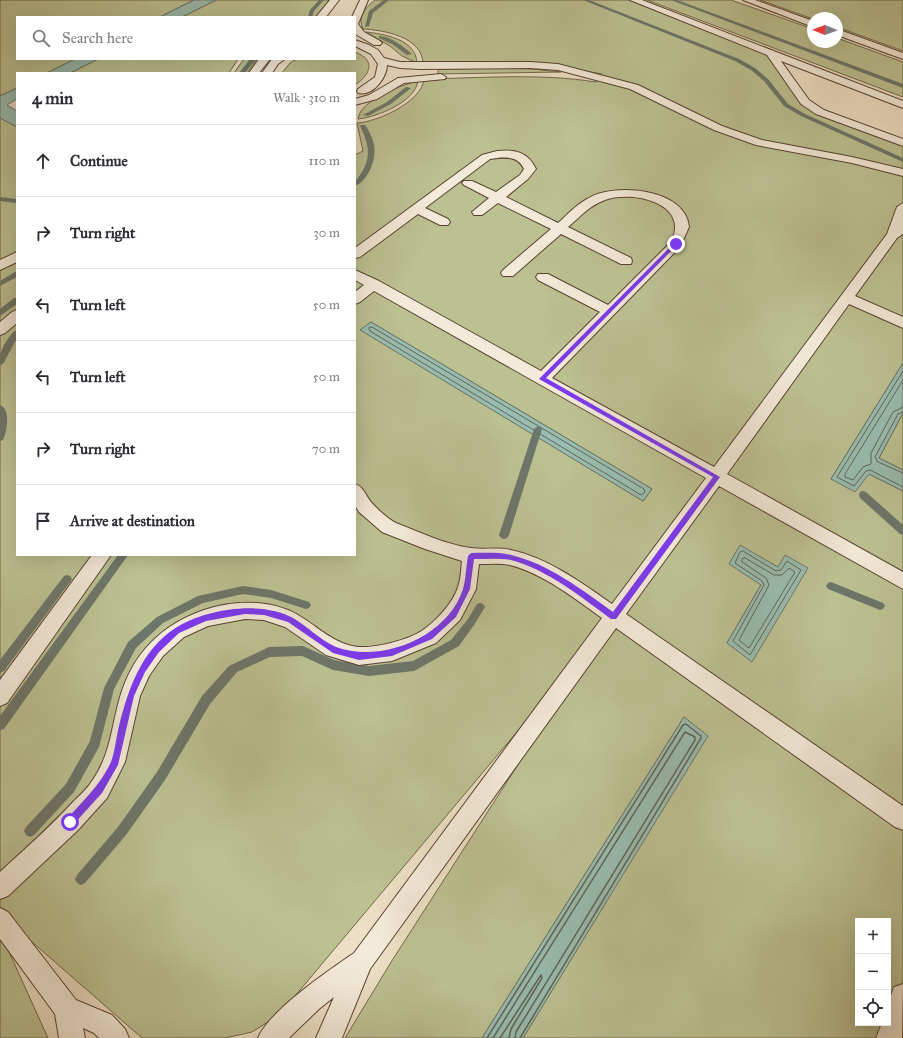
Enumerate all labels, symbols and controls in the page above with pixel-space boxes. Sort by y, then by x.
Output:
north arrow [807,12,843,48]
search box [16,16,356,60]
icon: search [30,27,52,49]
text: Search here [62,29,133,47]
text: 4 min [32,88,73,109]
text: Walk · 310 m [273,90,340,106]
icon: ahead [32,150,54,172]
text: Continue [70,152,128,170]
text: 110 m [308,153,340,169]
icon: right [32,222,54,244]
text: Turn right [70,224,135,242]
text: 30 m [314,225,340,241]
route end [667,235,685,253]
icon: left [32,294,54,316]
text: Turn left [70,296,126,314]
text: 50 m [313,297,340,313]
icon: left [32,366,54,388]
text: Turn left [70,368,126,386]
text: 50 m [313,369,340,385]
icon: right [32,438,54,460]
text: Turn right [70,440,135,458]
text: 70 m [312,441,340,457]
icon: arrive [32,510,54,532]
text: Arrive at destination [70,512,195,530]
route start [61,813,79,831]
map controls [855,918,891,1026]
button: + [855,918,891,954]
button: − [855,954,891,990]
button: locate [855,990,891,1026]

